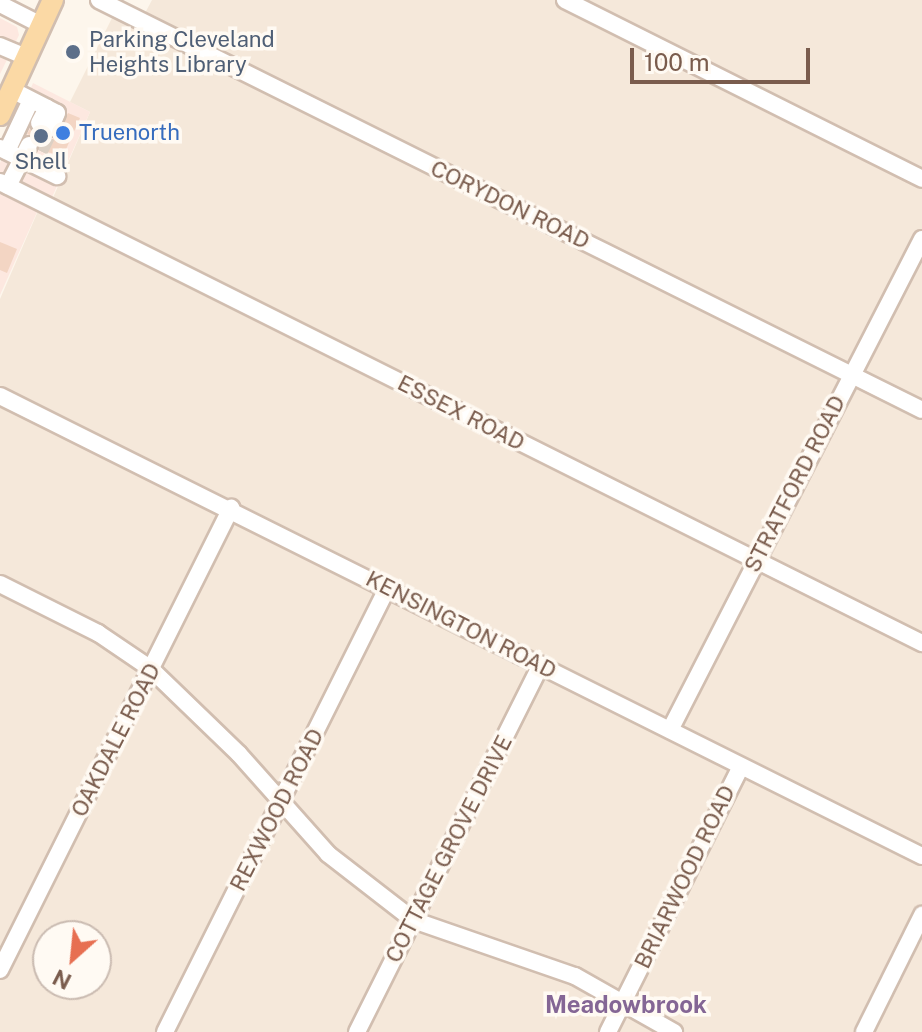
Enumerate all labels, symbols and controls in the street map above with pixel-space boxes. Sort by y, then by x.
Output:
place label: Parking Cleveland Heights Library [89,26,275,78]
scale bar [634,32,814,82]
marker: Parking Cleveland Heights Library [64,43,82,61]
text: 100 m [644,48,710,76]
place label: Truenorth [79,120,180,146]
marker: Truenorth [54,124,72,142]
marker: Shell [32,127,50,145]
place label: Shell [15,149,67,175]
street label: CORYDON ROAD [426,155,594,255]
street label: ESSEX ROAD [393,370,529,456]
street label: STRATFORD ROAD [739,391,851,577]
street label: KENSINGTON ROAD [361,566,561,684]
street label: OAKDALE ROAD [66,659,166,821]
street label: REXWOOD ROAD [225,725,329,895]
street label: COTTAGE GROVE DRIVE [380,731,518,967]
street label: BRIARWOOD ROAD [629,781,741,973]
north arrow [32,920,112,1000]
text: N [48,964,76,995]
district label: Meadowbrook [545,991,707,1019]

